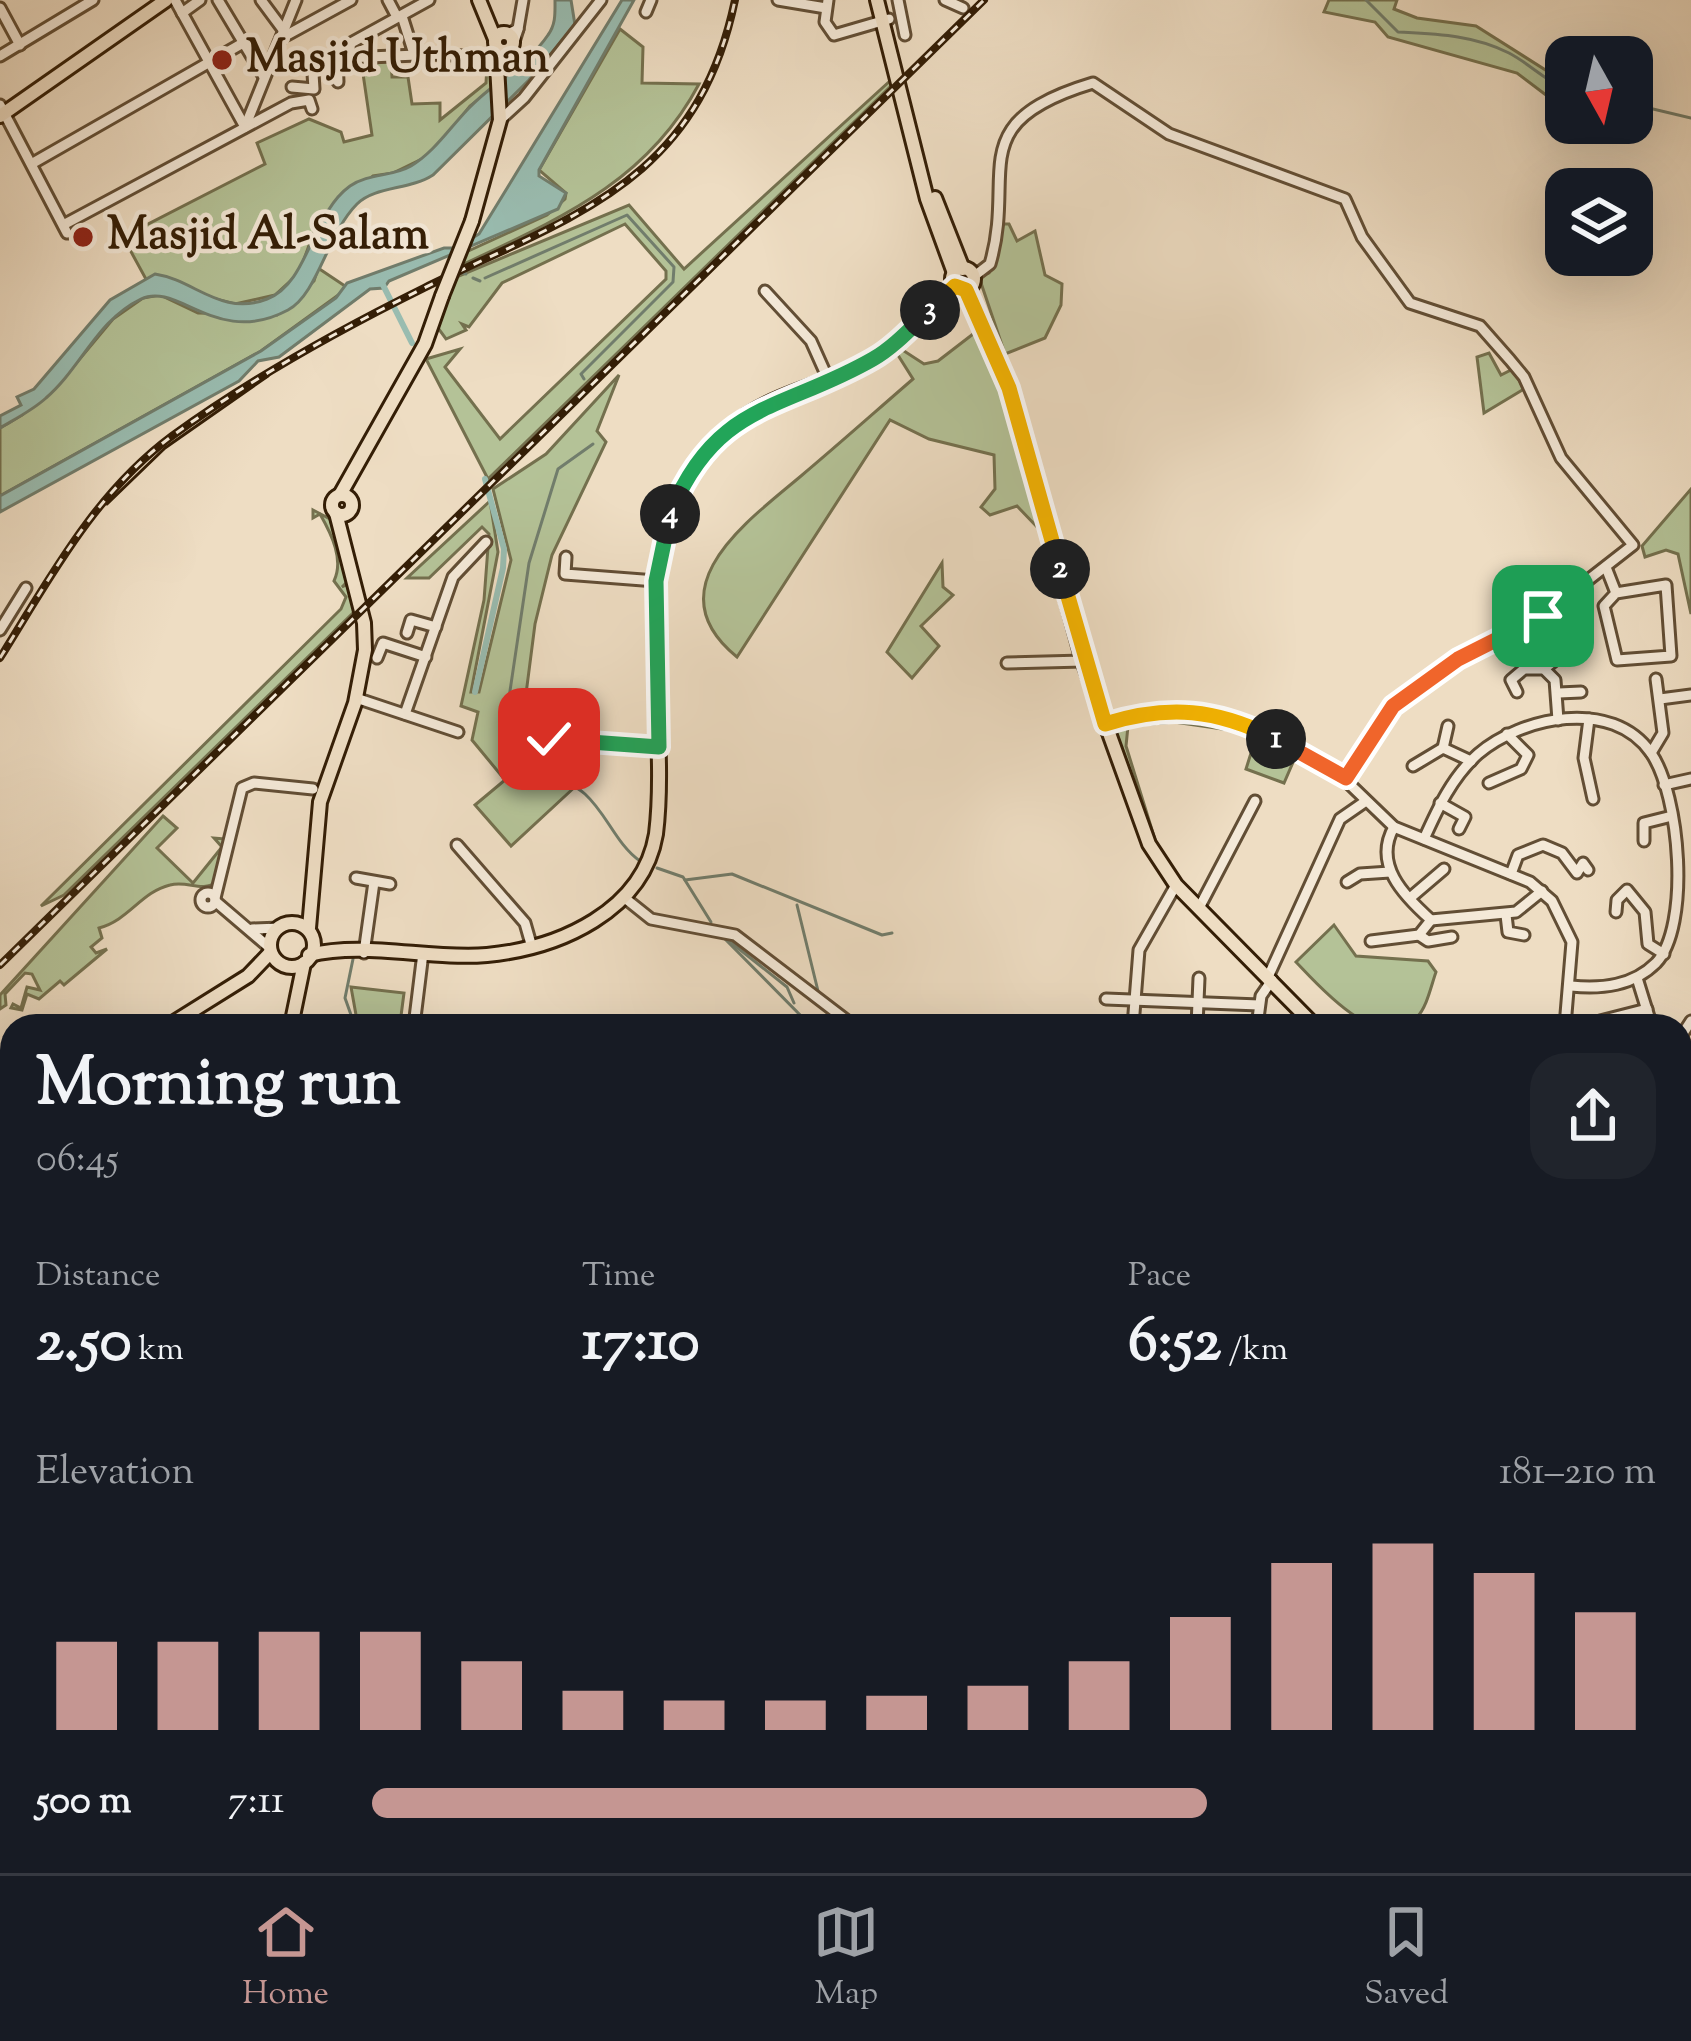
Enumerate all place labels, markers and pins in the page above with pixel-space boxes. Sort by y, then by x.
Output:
place label: Masjid Uthman [246,28,549,93]
marker: Masjid Uthman [209,47,235,73]
place label: Masjid Al-Salam [107,205,430,270]
marker: Masjid Al-Salam [70,224,96,250]
pin: 3 [900,280,960,340]
pin: 4 [640,484,700,544]
pin: 2 [1030,539,1090,599]
pin [1492,565,1594,667]
pin [498,688,600,790]
pin: 1 [1246,709,1306,769]

